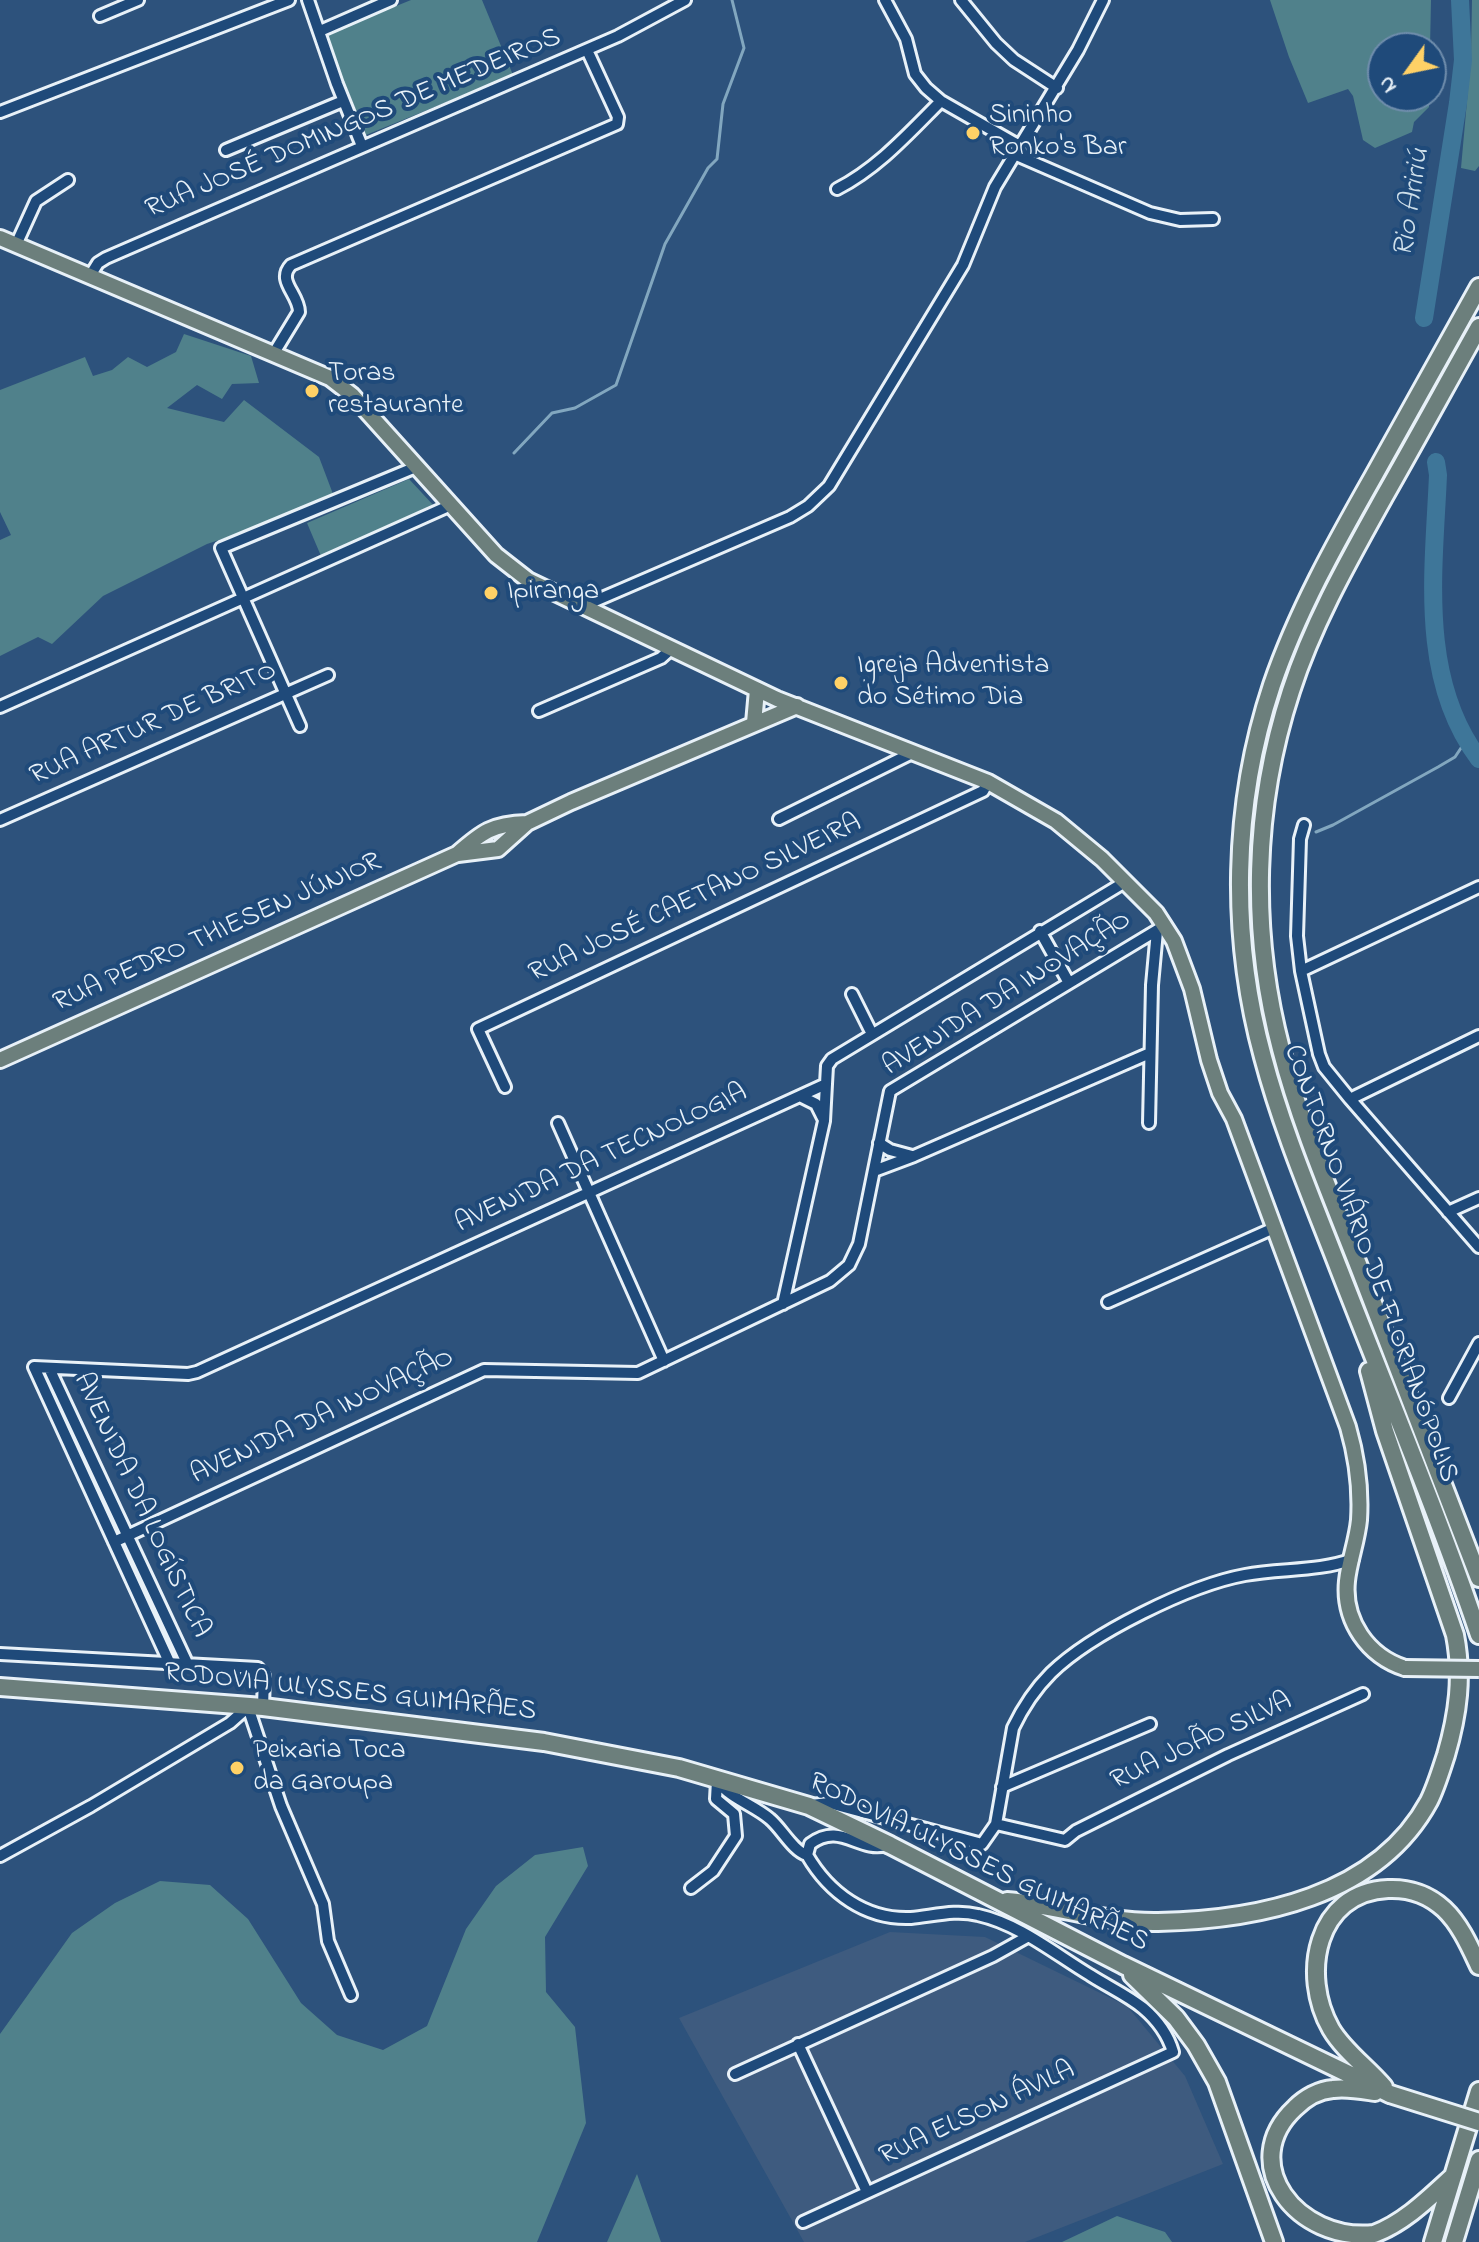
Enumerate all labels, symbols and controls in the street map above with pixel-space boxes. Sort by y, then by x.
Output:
street label: RUA JOSÉ DOMINGOS DE MEDEIROS [141,22,567,228]
north arrow [1367,32,1447,112]
text: N [1371,69,1406,99]
place label: Sininho Ronko's Bar [989,100,1126,166]
marker: Sininho Ronko's Bar [964,124,982,142]
water label: Rio Aririú [1388,146,1440,260]
place label: Toras restaurante [328,358,463,424]
marker: Toras restaurante [303,382,321,400]
place label: Ipiranga [507,576,599,610]
marker: Ipiranga [482,584,500,602]
place label: Igreja Adventista do Sétimo Dia [857,650,1049,716]
street label: RUA ARTUR DE BRITO [26,656,282,794]
marker: Igreja Adventista do Sétimo Dia [832,674,850,692]
street label: RUA JOSÉ CAETANO SILVEIRA [524,808,868,992]
street label: RUA PEDRO THIESEN JÚNIOR [49,847,387,1021]
street label: AVENIDA DA INOVAÇÃO [878,905,1138,1085]
street label: CONTORNO VIÁRIO DE FLORIANÓPOLIS [1274,1041,1464,1487]
street label: AVENIDA DA TECNOLOGIA [451,1078,753,1242]
street label: AVENIDA DA INOVAÇÃO [186,1342,460,1494]
street label: AVENIDA DA LOGÍSTICA [64,1368,216,1644]
street label: RODOVIA ULYSSES GUIMARÃES [162,1658,538,1730]
street label: RUA JOÃO SILVA [1106,1686,1298,1800]
place label: Peixaria Toca da Garoupa [253,1735,406,1801]
marker: Peixaria Toca da Garoupa [228,1759,246,1777]
street label: RODOVIA ULYSSES GUIMARÃES [802,1767,1154,1961]
street label: RUA ELSON ÁVILA [875,2055,1081,2175]

